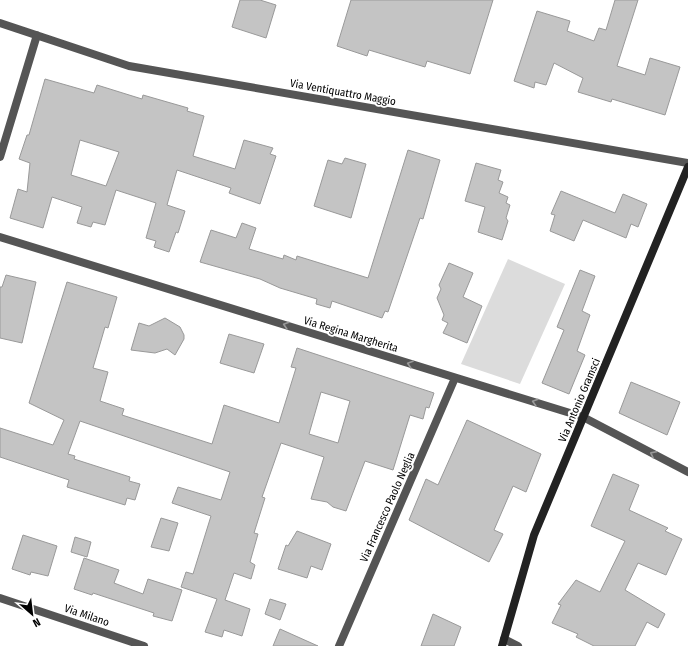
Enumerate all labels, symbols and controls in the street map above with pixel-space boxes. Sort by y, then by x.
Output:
street label: Via Ventiquattro Maggio [289,77,397,108]
street label: Via Regina Margherita [302,314,400,355]
one-way arrow [283,322,290,330]
street label: Via Antonio Gramsci [556,356,603,444]
one-way arrow [407,360,414,369]
one-way arrow [531,398,538,407]
street label: Via Francesco Paolo Neglia [357,450,418,564]
one-way arrow [650,451,658,458]
north arrow [12,594,52,634]
street label: Via Milano [63,602,111,629]
text: N [30,615,42,630]

